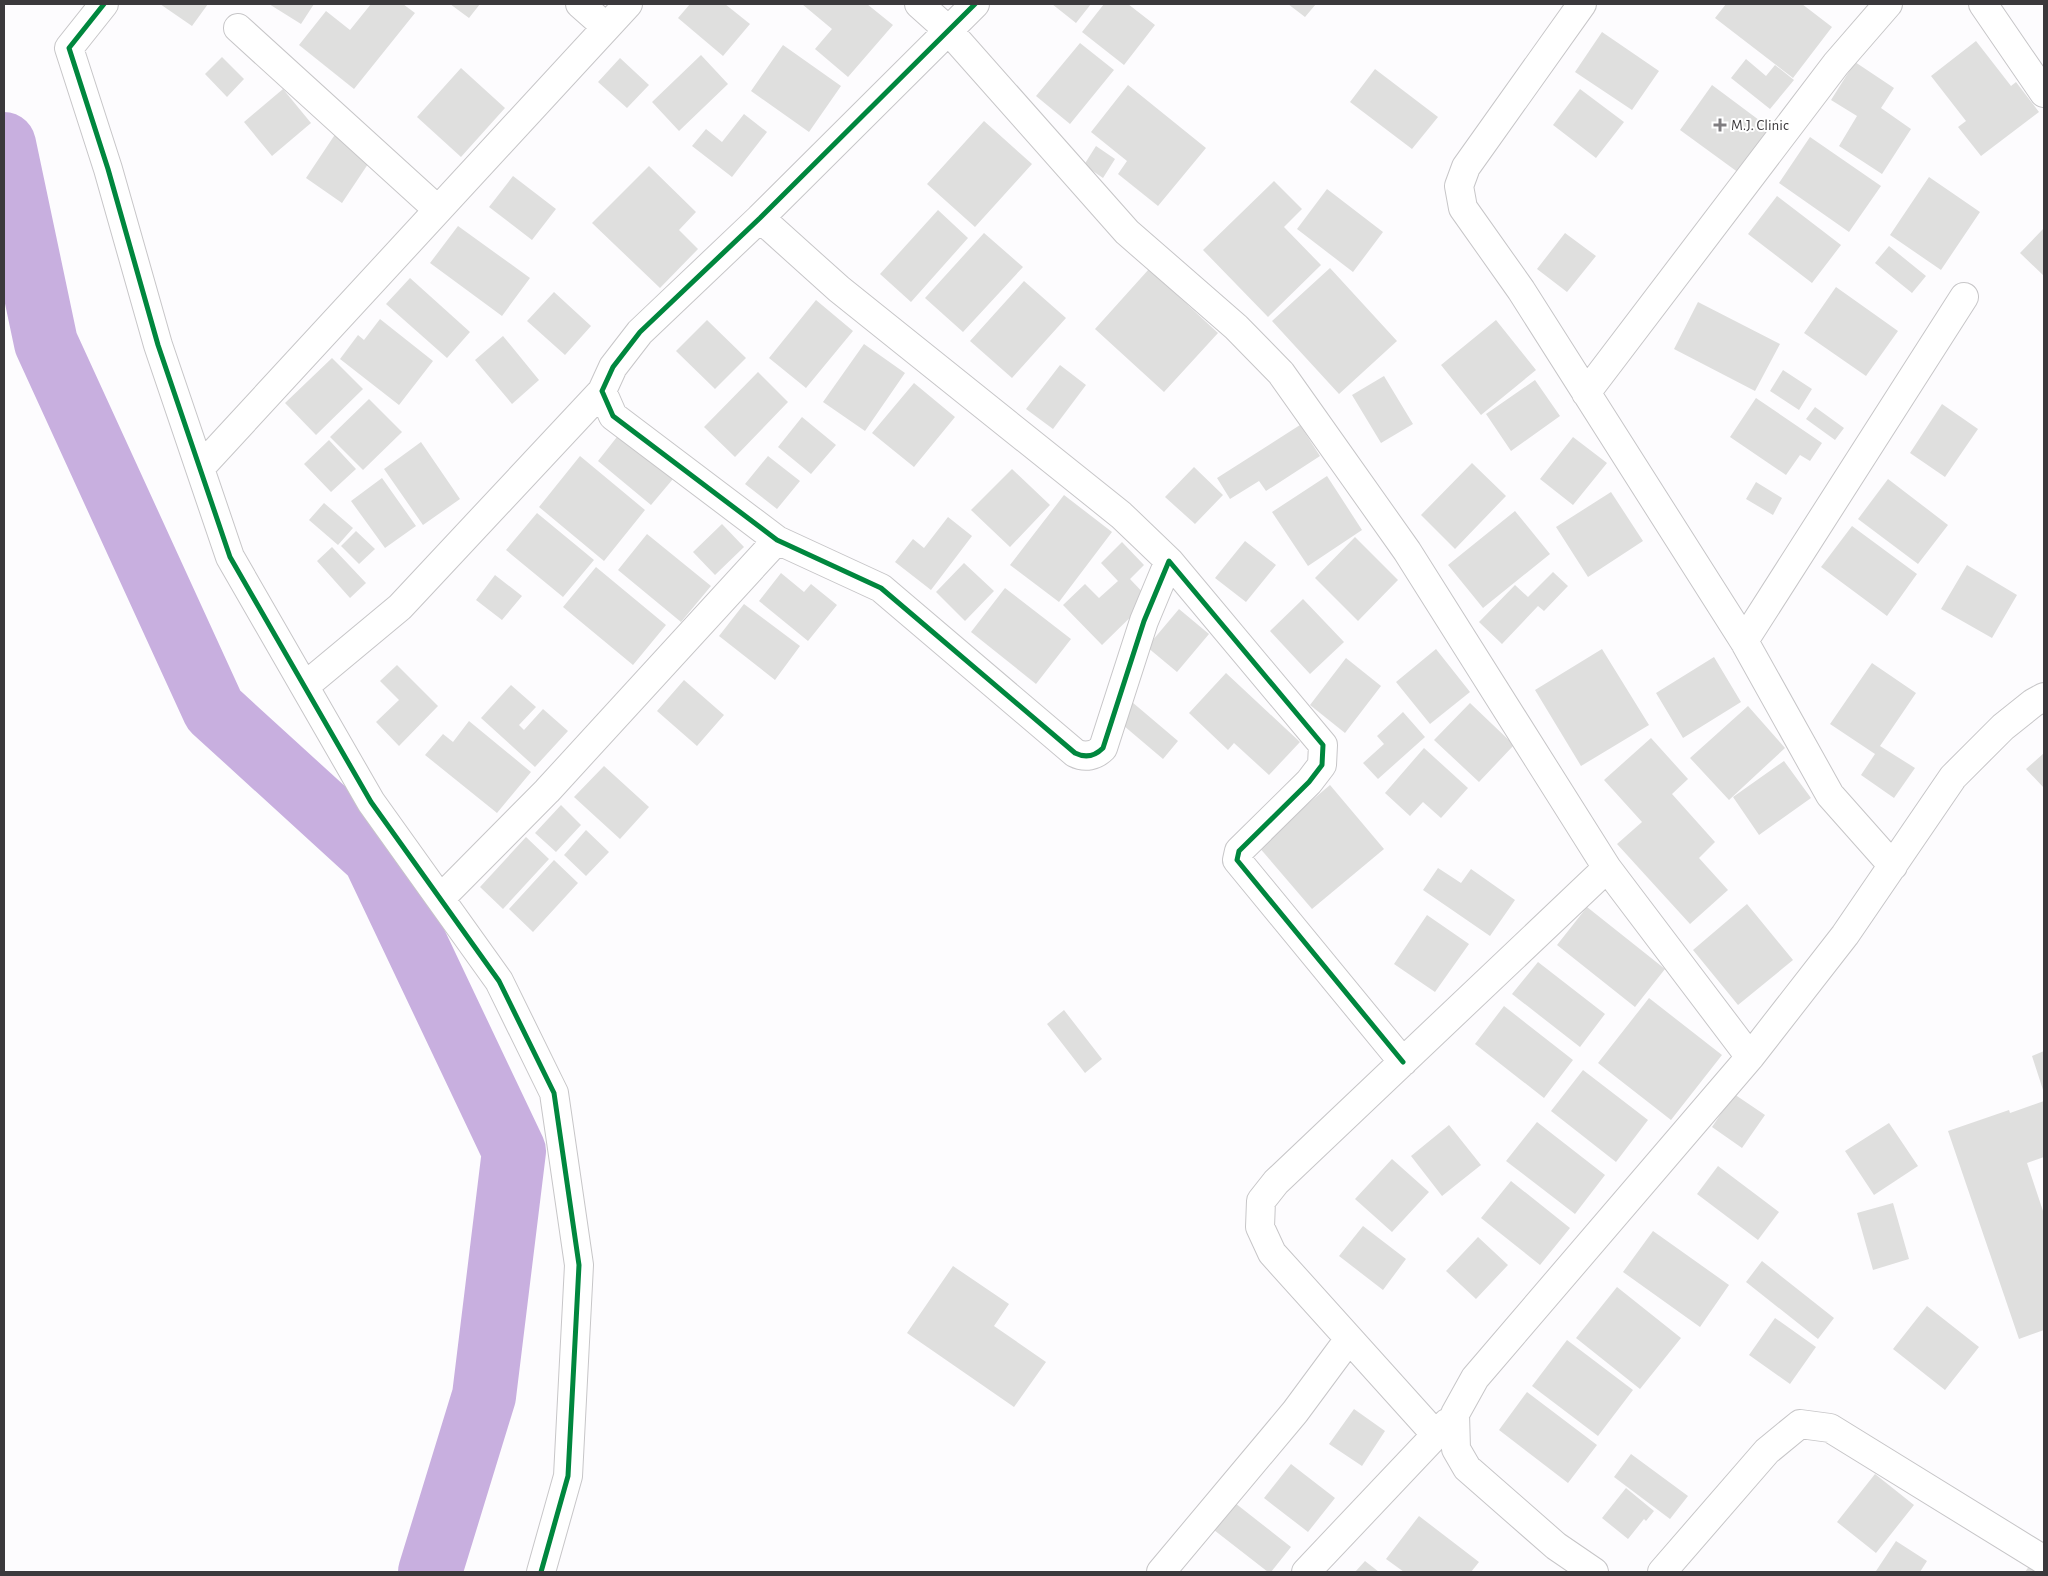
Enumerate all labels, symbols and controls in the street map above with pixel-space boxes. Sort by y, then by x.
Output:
marker: M.J. Clinic [1713,118,1727,132]
place label: M.J. Clinic [1731,118,1789,133]

